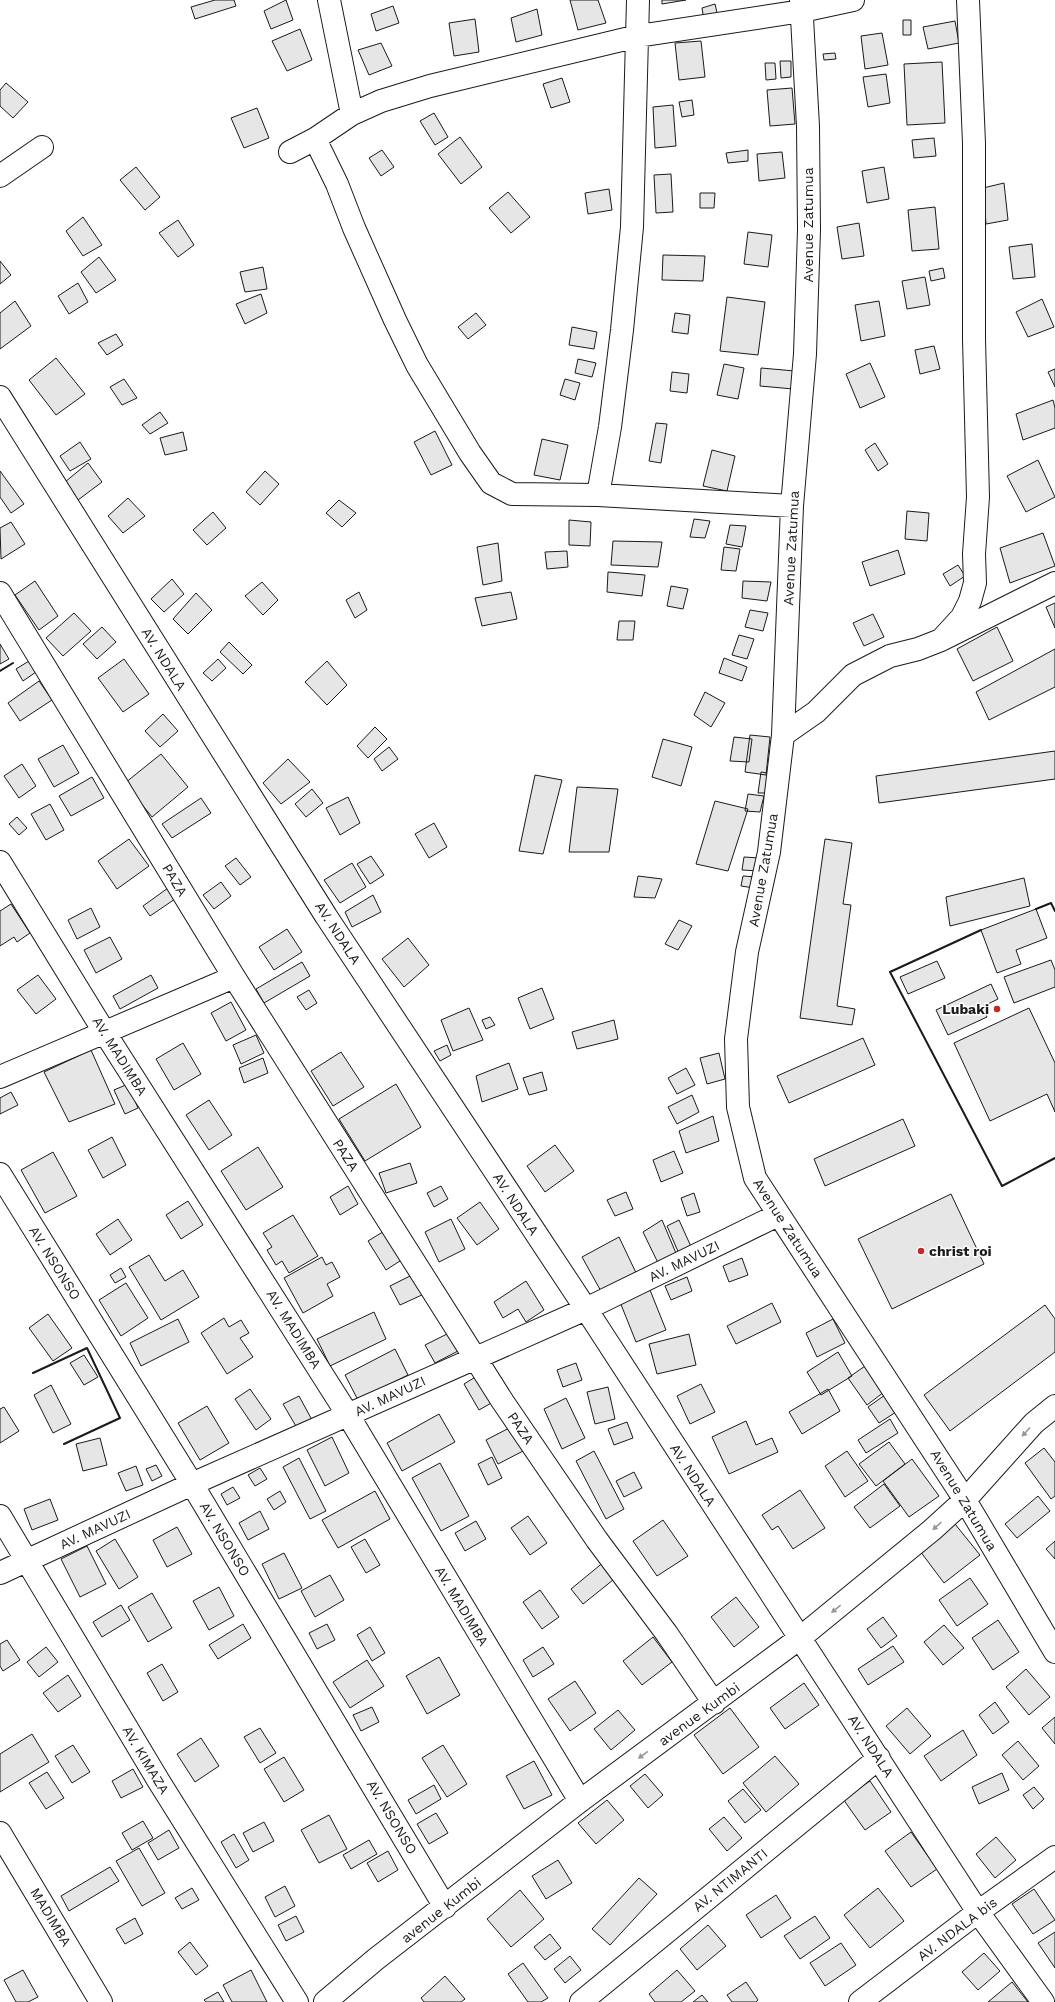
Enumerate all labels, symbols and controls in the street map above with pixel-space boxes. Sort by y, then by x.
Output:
street label: Avenue Zatumua [800,167,816,283]
street label: Avenue Zatumua [780,490,802,606]
street label: AV. NDALA [138,625,190,693]
street label: Avenue Zatumua [745,812,781,928]
street label: PAZA [159,861,191,899]
street label: AV. NDALA [312,899,364,967]
place label: Lubaki [942,1001,989,1017]
marker: Lubaki [992,1004,1002,1014]
street label: AV. MADIMBA [89,1014,151,1098]
street label: PAZA [330,1136,362,1174]
street label: AV. NDALA [490,1170,542,1238]
street label: Avenue Zatumua [750,1175,826,1281]
street label: AV. NSONSO [26,1223,84,1303]
street label: AV. MAVUZI [646,1237,722,1285]
place label: christ roi [929,1243,992,1259]
marker: christ roi [916,1246,926,1256]
street label: AV. MADIMBA [263,1287,325,1371]
street label: AV. MAVUZI [352,1373,428,1419]
street label: PAZA [505,1409,537,1447]
one-way arrow [1022,1427,1031,1437]
street label: AV. NDALA [667,1441,719,1509]
street label: Avenue Zatumua [927,1447,1001,1554]
street label: AV. NSONSO [197,1499,253,1579]
street label: AV. MAVUZI [57,1506,133,1552]
one-way arrow [932,1521,941,1530]
street label: AV. MADIMBA [432,1563,492,1649]
one-way arrow [831,1604,842,1613]
street label: avenue Kumbi [655,1679,743,1749]
street label: AV. NDALA [845,1712,897,1780]
street label: AV. KIMAZA [119,1723,173,1797]
one-way arrow [638,1751,649,1759]
street label: AV. NSONSO [364,1777,420,1857]
street label: AV. NTIMANTI [689,1845,771,1915]
street label: avenue Kumbi [398,1874,484,1946]
street label: MADIMBA [27,1885,75,1949]
street label: AV. NDALA bis [914,1894,1000,1964]

